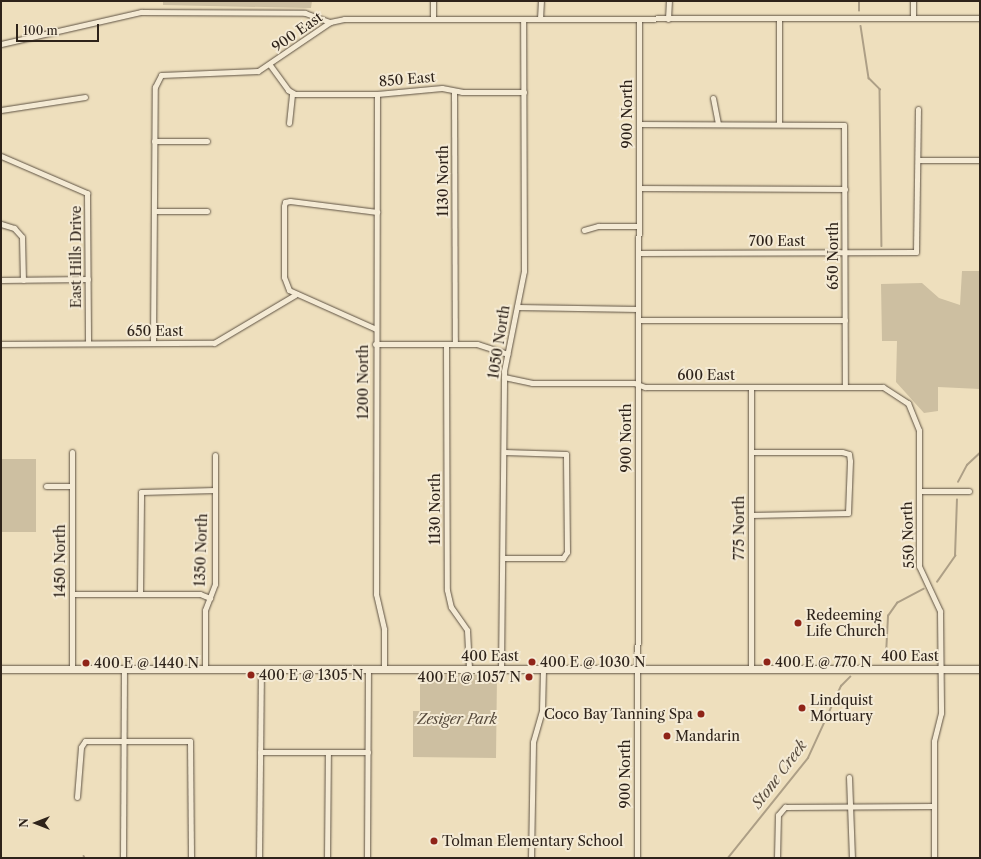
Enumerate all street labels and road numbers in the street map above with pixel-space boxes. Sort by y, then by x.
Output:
street label: 900 East [269,9,325,55]
street label: 850 East [378,68,436,90]
street label: 900 North [619,79,635,149]
street label: 1130 North [435,145,451,217]
street label: East Hills Drive [68,206,84,308]
street label: 650 North [825,222,841,290]
street label: 700 East [749,233,805,249]
street label: 1050 North [485,304,513,380]
street label: 650 East [127,323,183,339]
street label: 1200 North [355,345,371,419]
street label: 600 East [677,367,735,383]
street label: 900 North [618,403,634,473]
street label: 1130 North [427,473,443,545]
street label: 775 North [731,496,747,560]
street label: 550 North [898,501,918,569]
street label: 1350 North [191,513,211,587]
street label: 1450 North [52,524,68,598]
street label: 400 East [461,648,519,664]
street label: 400 East [881,648,939,664]
street label: 900 North [617,739,633,809]

